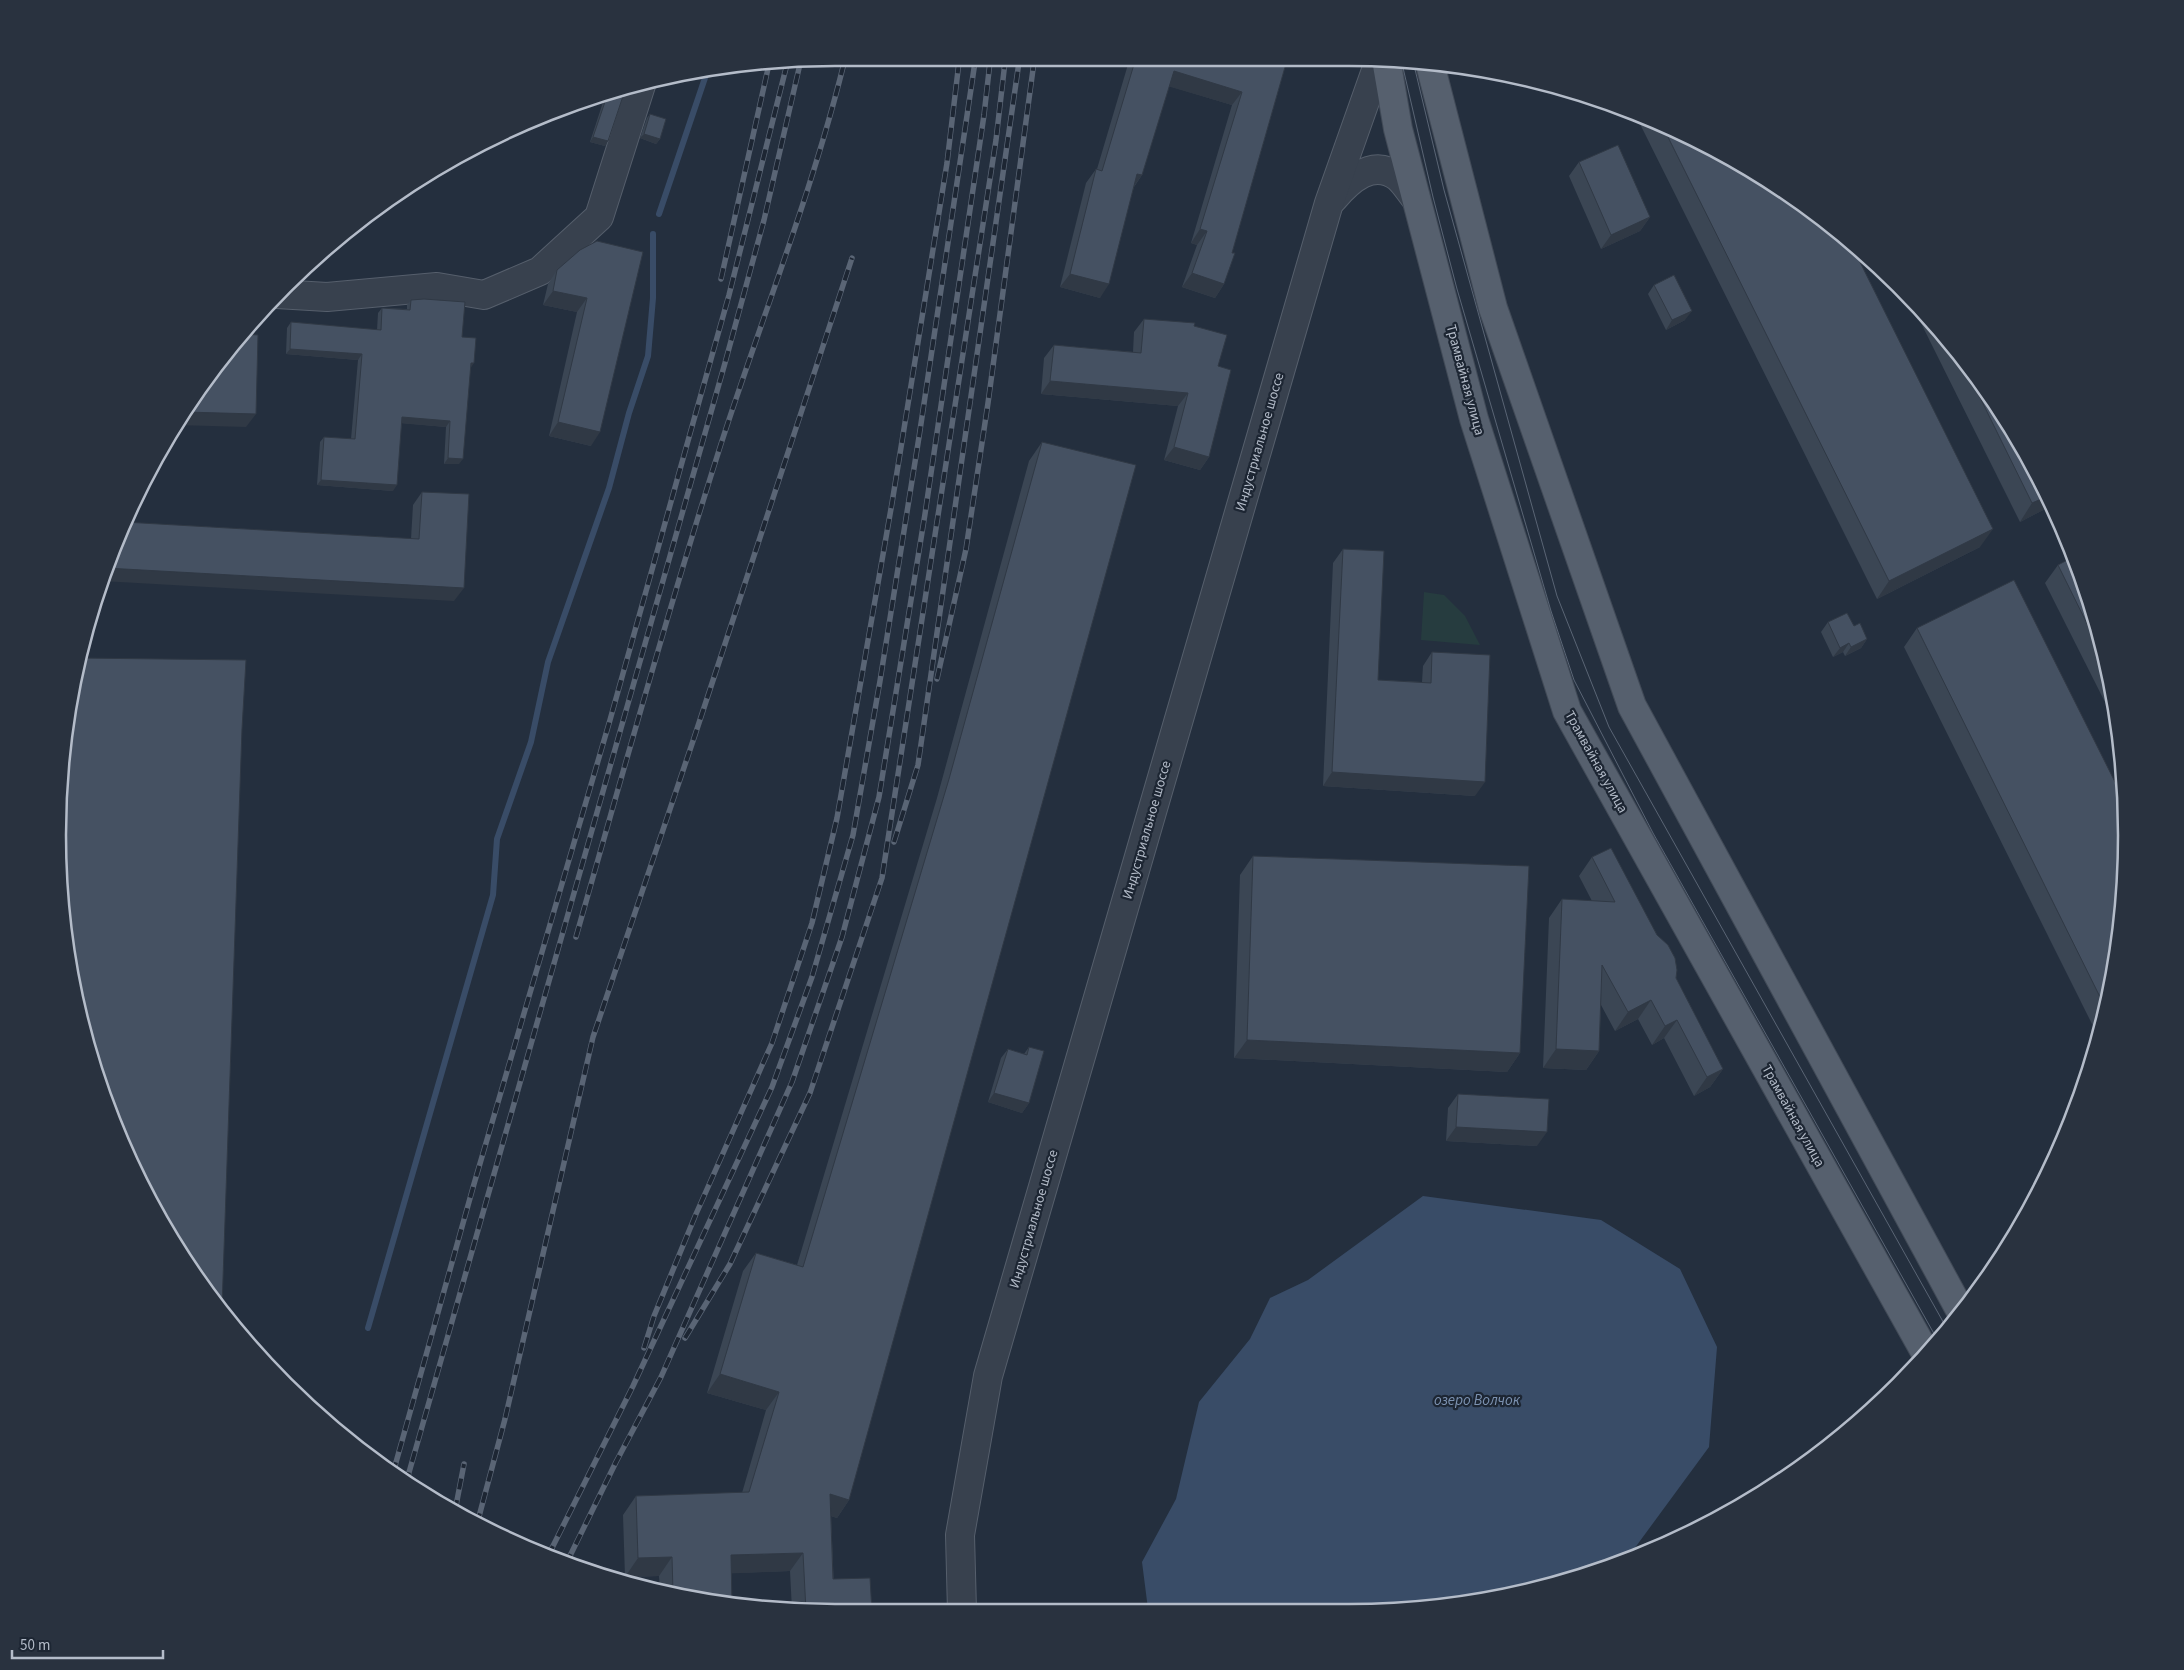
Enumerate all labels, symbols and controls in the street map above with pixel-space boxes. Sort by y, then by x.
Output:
street label: Трамвайная улица [1441,322,1489,438]
street label: Индустриальное шоссе [1231,370,1289,514]
street label: Трамвайная улица [1560,707,1632,817]
street label: Индустриальное шоссе [1118,758,1176,902]
street label: Трамвайная улица [1757,1061,1829,1171]
street label: Индустриальное шоссе [1005,1147,1063,1291]
water label: озеро Волчок [1434,1390,1521,1411]
scale bar [12,1628,164,1660]
text: 50 m [20,1635,50,1656]

